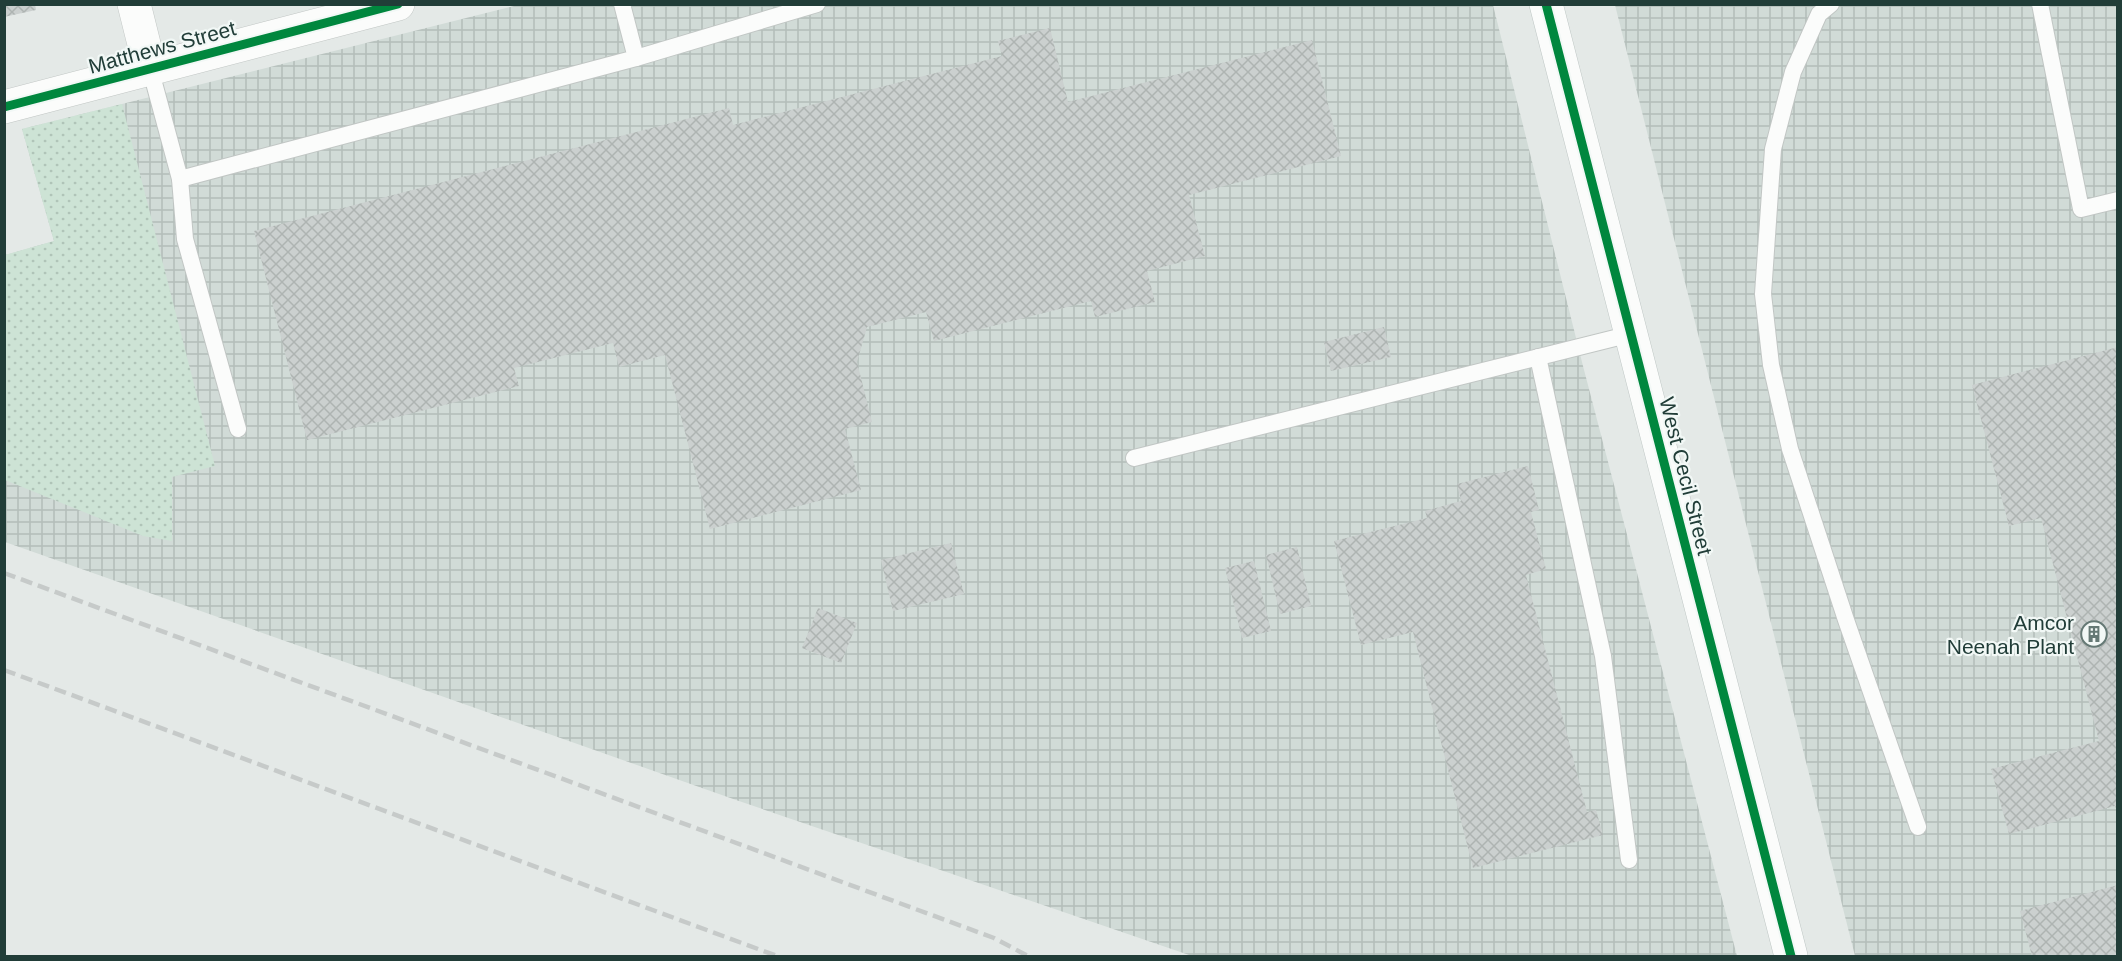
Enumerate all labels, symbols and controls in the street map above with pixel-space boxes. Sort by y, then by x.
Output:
street label: Matthews Street [86,16,238,78]
street label: West Cecil Street [1655,395,1717,557]
place label: Amcor Neenah Plant [1947,611,2074,658]
building icon: Amcor Neenah Plant [2079,619,2109,649]

